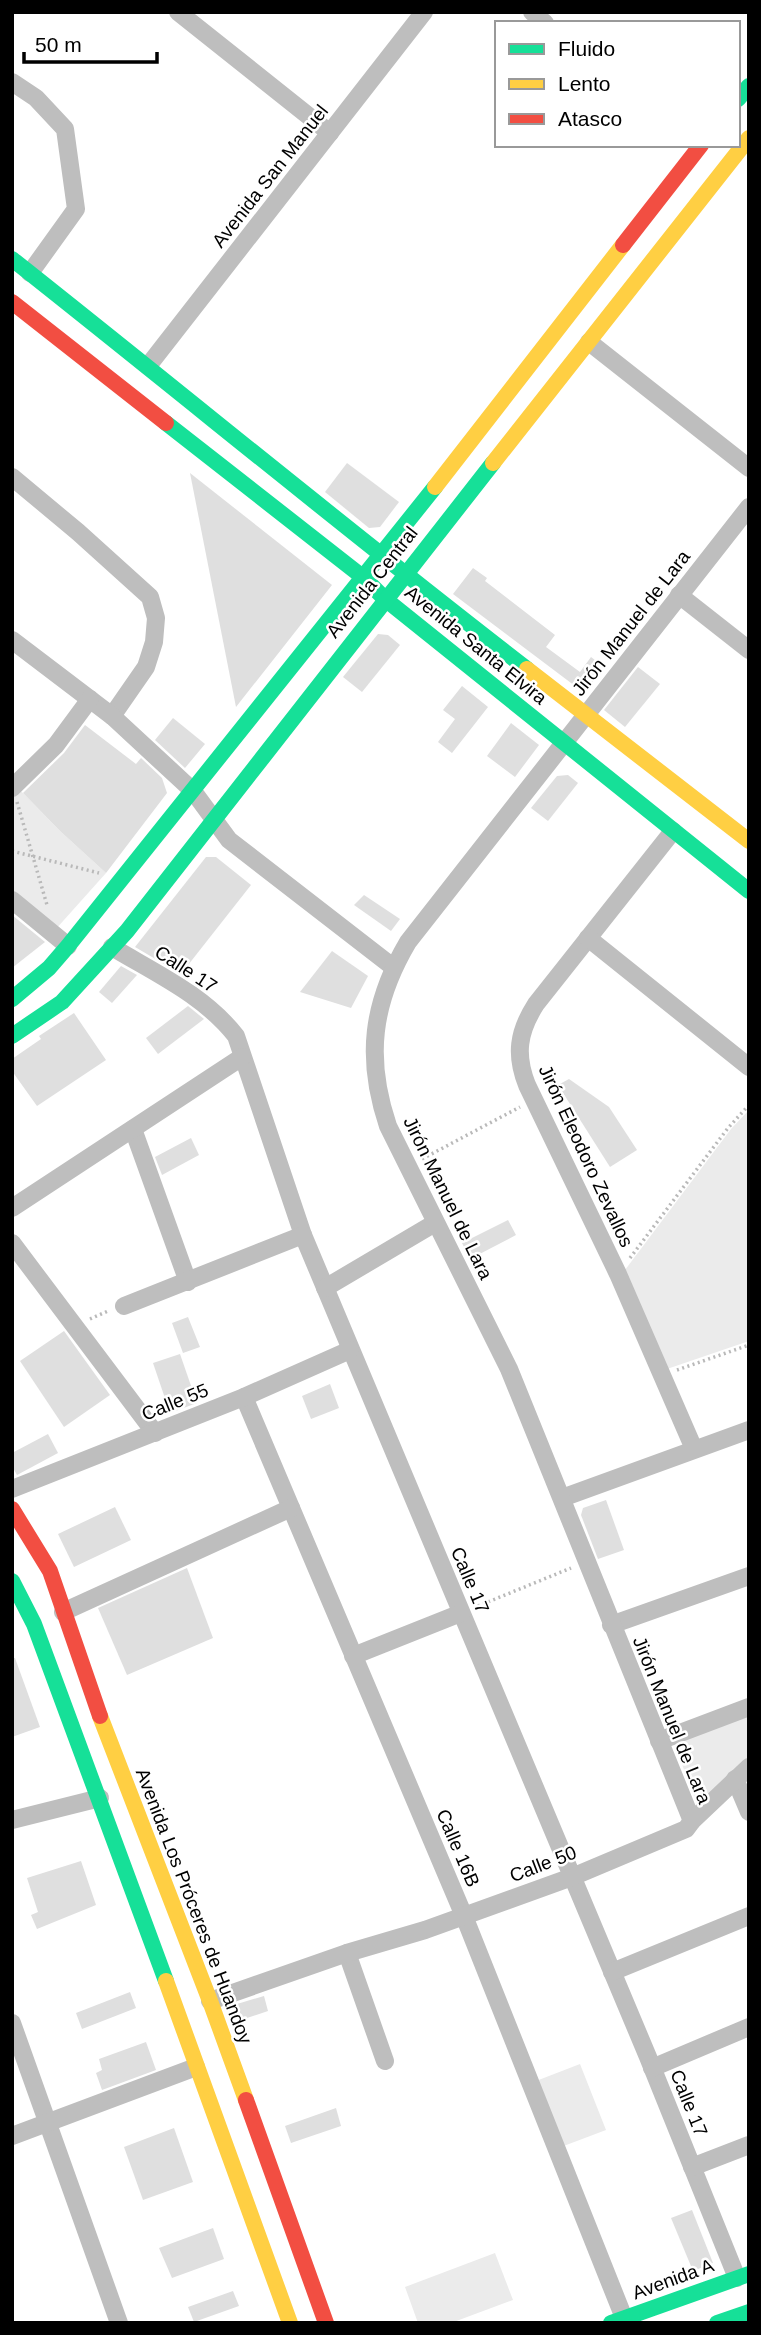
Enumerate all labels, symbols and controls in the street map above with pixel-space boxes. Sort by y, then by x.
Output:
scale bar [24,21,158,65]
legend [495,21,740,147]
text: 50 m [35,33,82,56]
text: Fluido [558,37,615,60]
text: Lento [558,72,611,95]
street label: Avenida San Manuel [208,101,332,251]
text: Atasco [558,107,622,130]
street label: Avenida Central [322,522,422,642]
street label: Jirón Manuel de Lara [568,546,694,700]
street label: Avenida Santa Elvira [401,581,551,709]
street label: Calle 17 [151,941,221,997]
street label: Jirón Eleodoro Zevallos [535,1062,637,1250]
street label: Jirón Manuel de Lara [399,1113,497,1283]
street label: Calle 55 [139,1379,211,1425]
street label: Calle 17 [447,1544,493,1616]
street label: Jirón Manuel de Lara [629,1633,715,1807]
street label: Avenida Los Próceres de Huandoy [132,1765,257,2047]
street label: Calle 16B [432,1806,484,1890]
street label: Calle 50 [507,1842,579,1886]
street label: Calle 17 [666,2067,712,2139]
street label: Avenida A [629,2254,717,2303]

